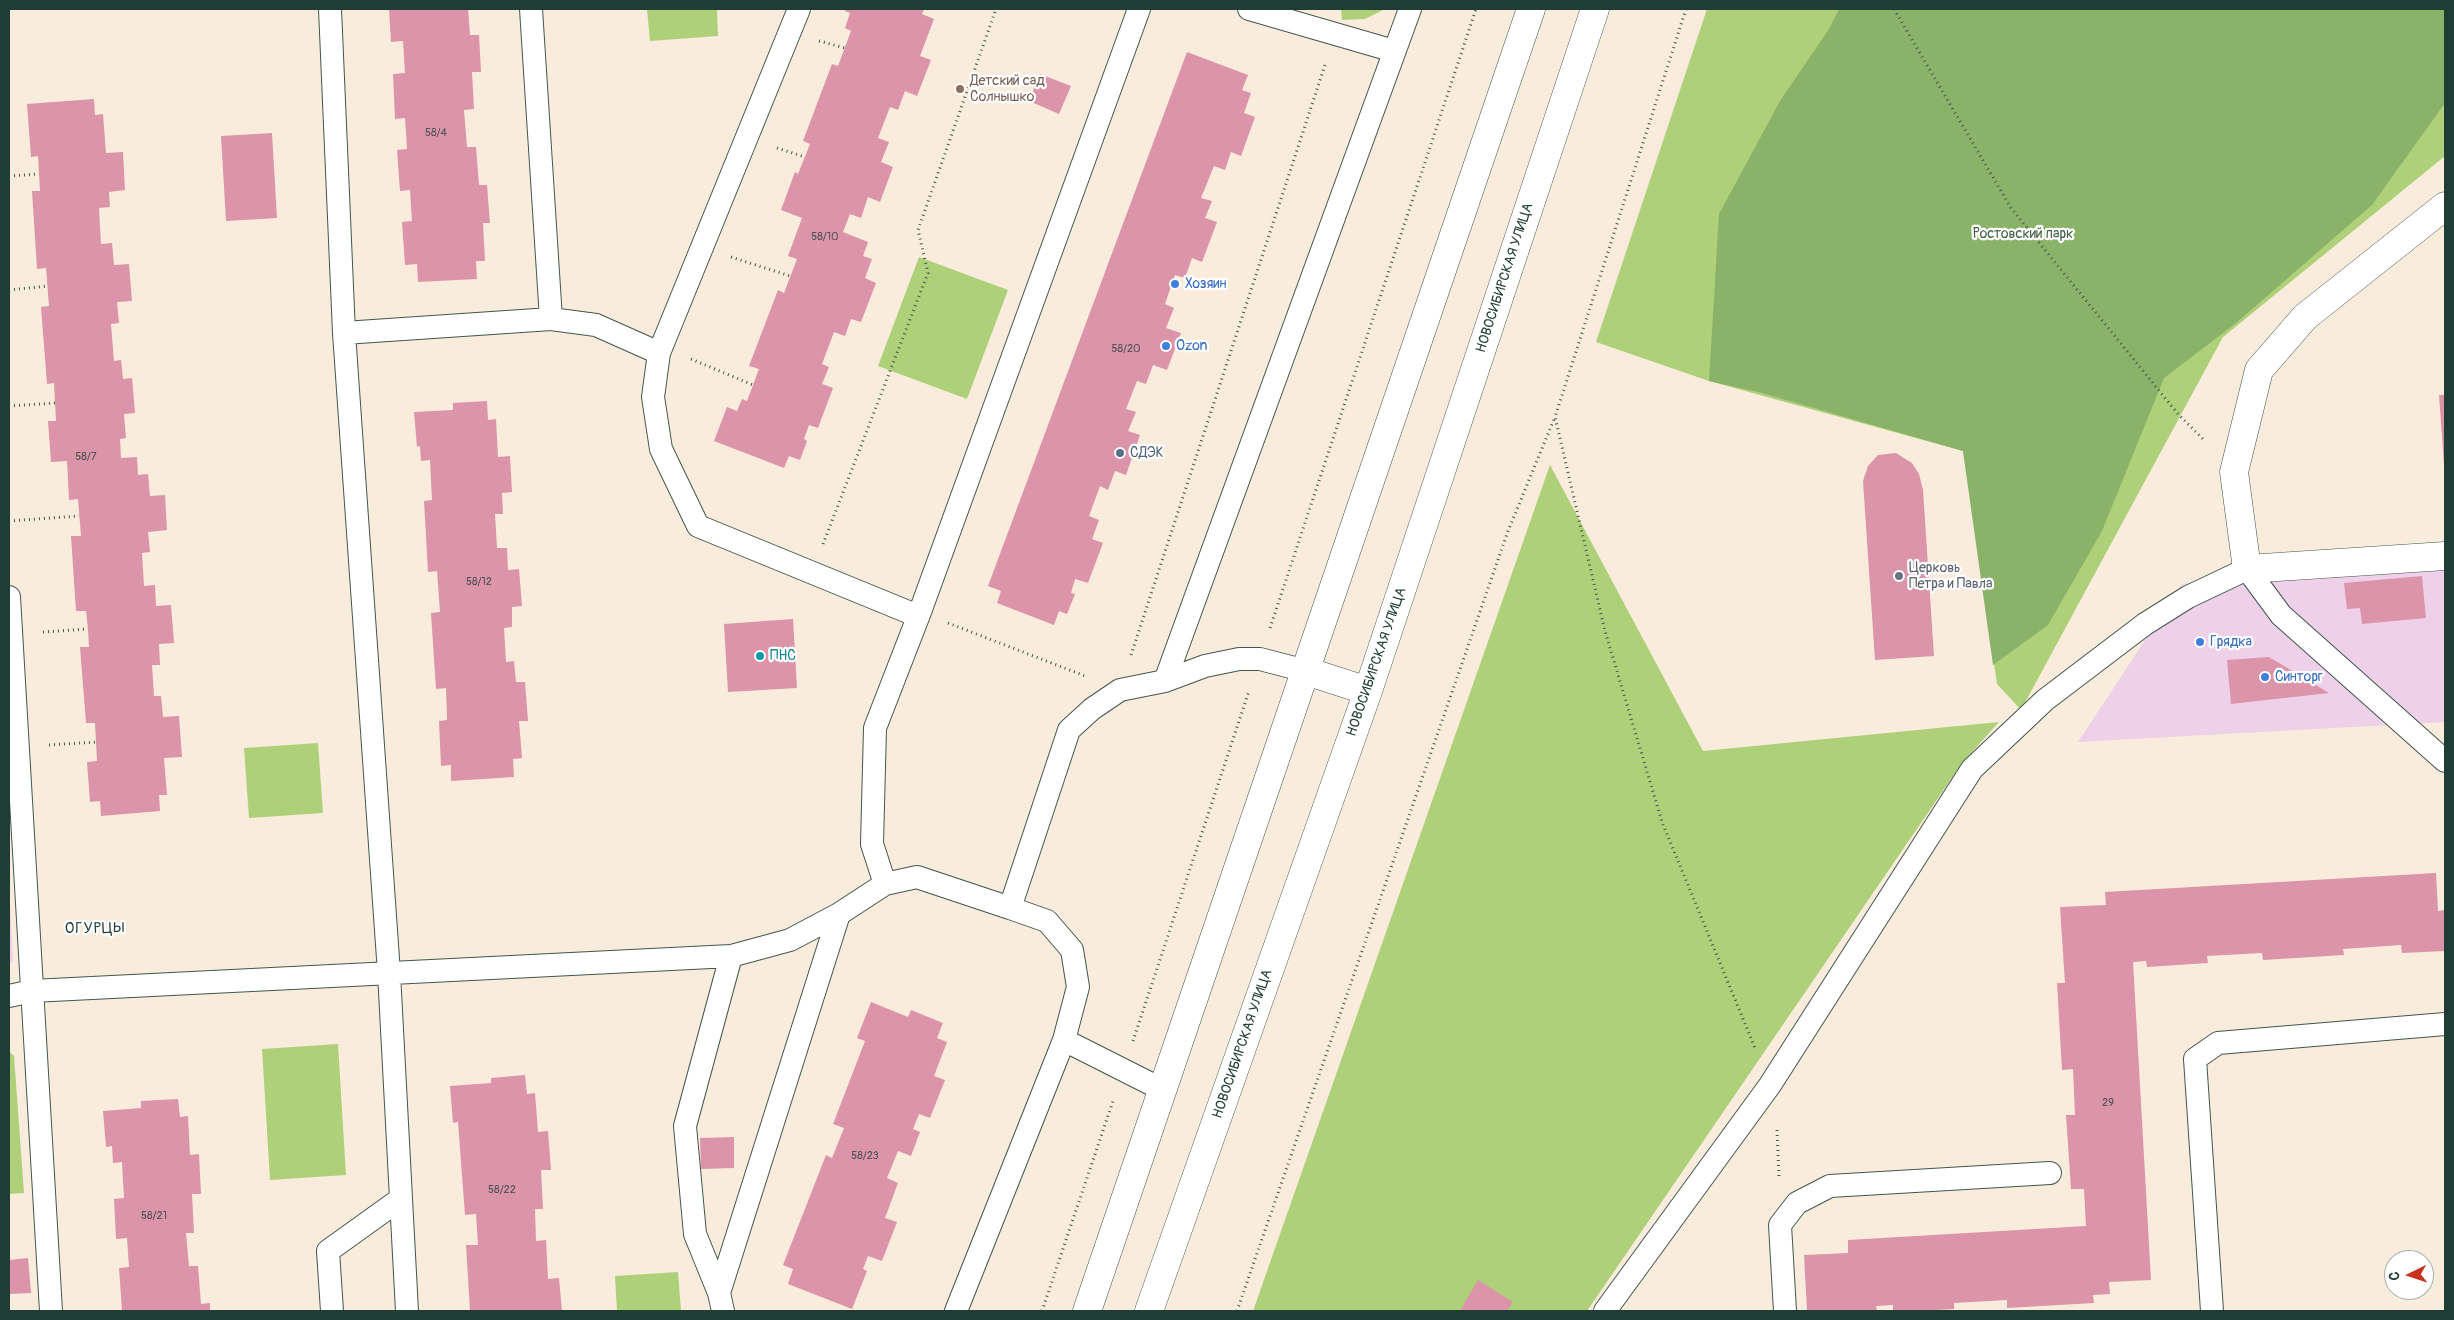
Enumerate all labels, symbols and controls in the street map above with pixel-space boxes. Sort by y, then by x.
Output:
place label: Детский сад Солнышко [970,73,1045,105]
marker: Детский сад Солнышко [954,83,966,95]
house number: 58/4 [425,126,447,140]
street label: НОВОСИБИРСКАЯ УЛИЦА [1473,201,1537,355]
park label: Ростовский парк [1973,226,2073,242]
house number: 58/10 [811,230,839,244]
place label: Хозяин [1185,276,1227,292]
marker: Хозяин [1169,278,1181,290]
place label: Ozon [1176,338,1207,354]
marker: Ozon [1160,340,1172,352]
house number: 58/20 [1111,342,1141,356]
place label: СДЭК [1130,445,1163,461]
marker: СДЭК [1114,447,1126,459]
house number: 58/7 [75,450,97,464]
place label: Церковь Петра и Павла [1909,560,1992,592]
marker: Церковь Петра и Павла [1893,570,1905,582]
house number: 58/12 [466,575,492,589]
street label: НОВОСИБИРСКАЯ УЛИЦА [1344,585,1410,739]
place label: Грядка [2210,634,2252,650]
marker: Грядка [2194,636,2206,648]
place label: ПНС [770,648,796,664]
marker: ПНС [754,650,766,662]
place label: Синторг [2275,669,2323,685]
marker: Синторг [2259,671,2271,683]
district label: ОГУРЦЫ [64,920,126,938]
street label: НОВОСИБИРСКАЯ УЛИЦА [1210,967,1276,1121]
house number: 29 [2102,1096,2114,1110]
house number: 58/23 [851,1149,879,1163]
house number: 58/22 [488,1183,516,1197]
house number: 58/21 [141,1209,167,1223]
north arrow [2384,1250,2434,1300]
text: С [2386,1271,2403,1281]

